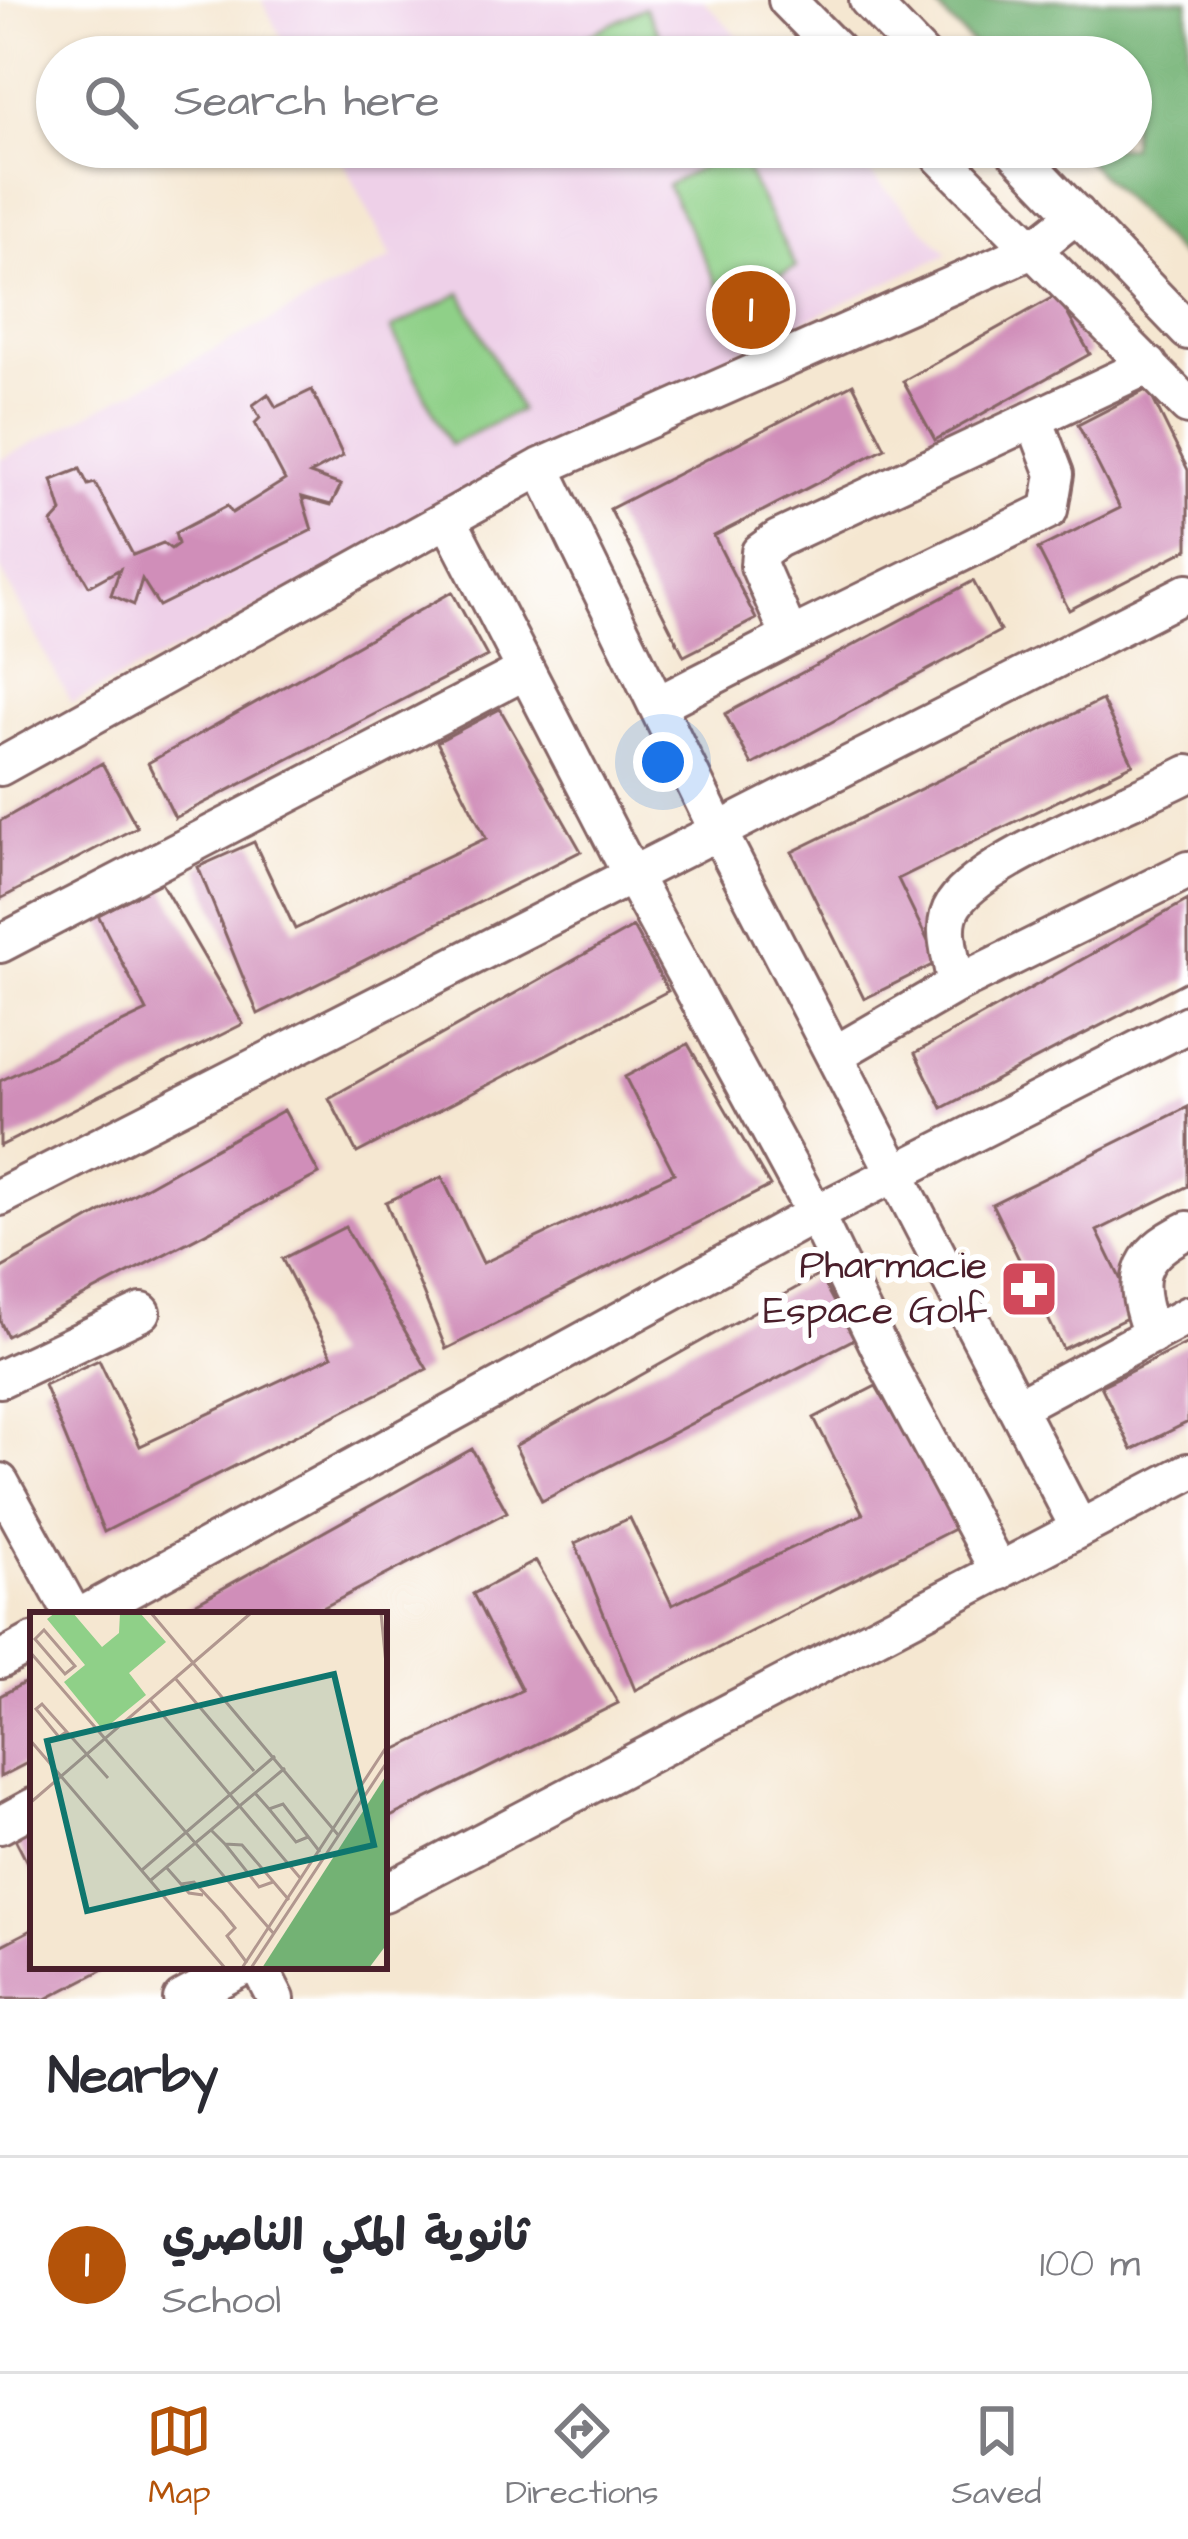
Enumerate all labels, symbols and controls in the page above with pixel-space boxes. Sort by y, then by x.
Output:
search box [36,36,1152,168]
icon: search [78,69,144,135]
text: Search here [174,71,440,133]
pin: 1 [712,265,790,355]
your location [633,732,693,792]
place label: Pharmacie Espace Golf [763,1240,988,1339]
pharmacy icon: Pharmacie Espace Golf [998,1258,1060,1320]
inset map [30,1612,387,1969]
text: Nearby [48,2042,218,2113]
text: ثانوية المكي الناصري [162,2206,529,2268]
text: 1 [85,2238,90,2292]
text: 100 m [1040,2238,1140,2292]
text: School [162,2275,281,2329]
tab: Map [146,2398,212,2516]
tab: Directions [505,2398,659,2516]
tab: Saved [952,2398,1042,2516]

